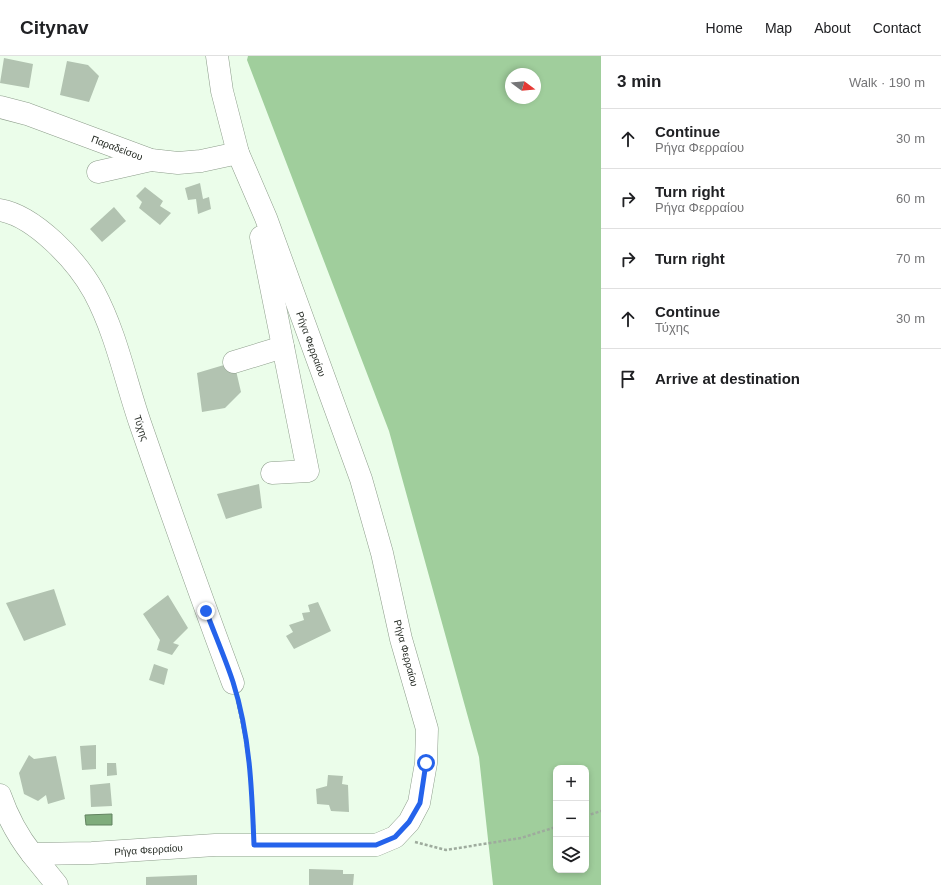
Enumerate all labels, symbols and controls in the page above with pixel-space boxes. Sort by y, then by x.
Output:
text: Citynav [20,17,89,38]
text: Home [706,20,743,36]
text: Map [765,20,792,36]
text: About [814,20,851,36]
text: Contact [873,20,921,36]
north arrow [505,68,541,104]
text: 3 min [617,72,661,91]
text: Walk · 190 m [849,75,925,90]
text: Continue [655,123,720,140]
icon: ahead [617,128,639,150]
text: 30 m [896,131,925,146]
street label: Παραδείσου [90,133,144,162]
text: Ρήγα Φερραίου [655,140,744,155]
text: Turn right [655,183,725,200]
icon: right [617,188,639,210]
text: 60 m [896,191,925,206]
text: Ρήγα Φερραίου [655,200,744,215]
icon: right [617,248,639,270]
text: Turn right [655,250,725,267]
text: 70 m [896,251,925,266]
text: Continue [655,303,720,320]
icon: ahead [617,308,639,330]
street label: Ρήγα Φερραίου [294,310,328,378]
text: 30 m [896,311,925,326]
text: Τύχης [655,320,689,335]
icon: arrive [617,368,639,390]
text: Arrive at destination [655,370,800,387]
street label: Τύχης [132,414,151,442]
route end [197,602,215,620]
street label: Ρήγα Φερραίου [392,618,420,688]
route start [417,754,435,772]
map controls [553,765,589,873]
button: + [553,765,589,801]
button: − [553,801,589,837]
button: layers [553,837,589,873]
street label: Ρήγα Φερραίου [114,842,183,857]

